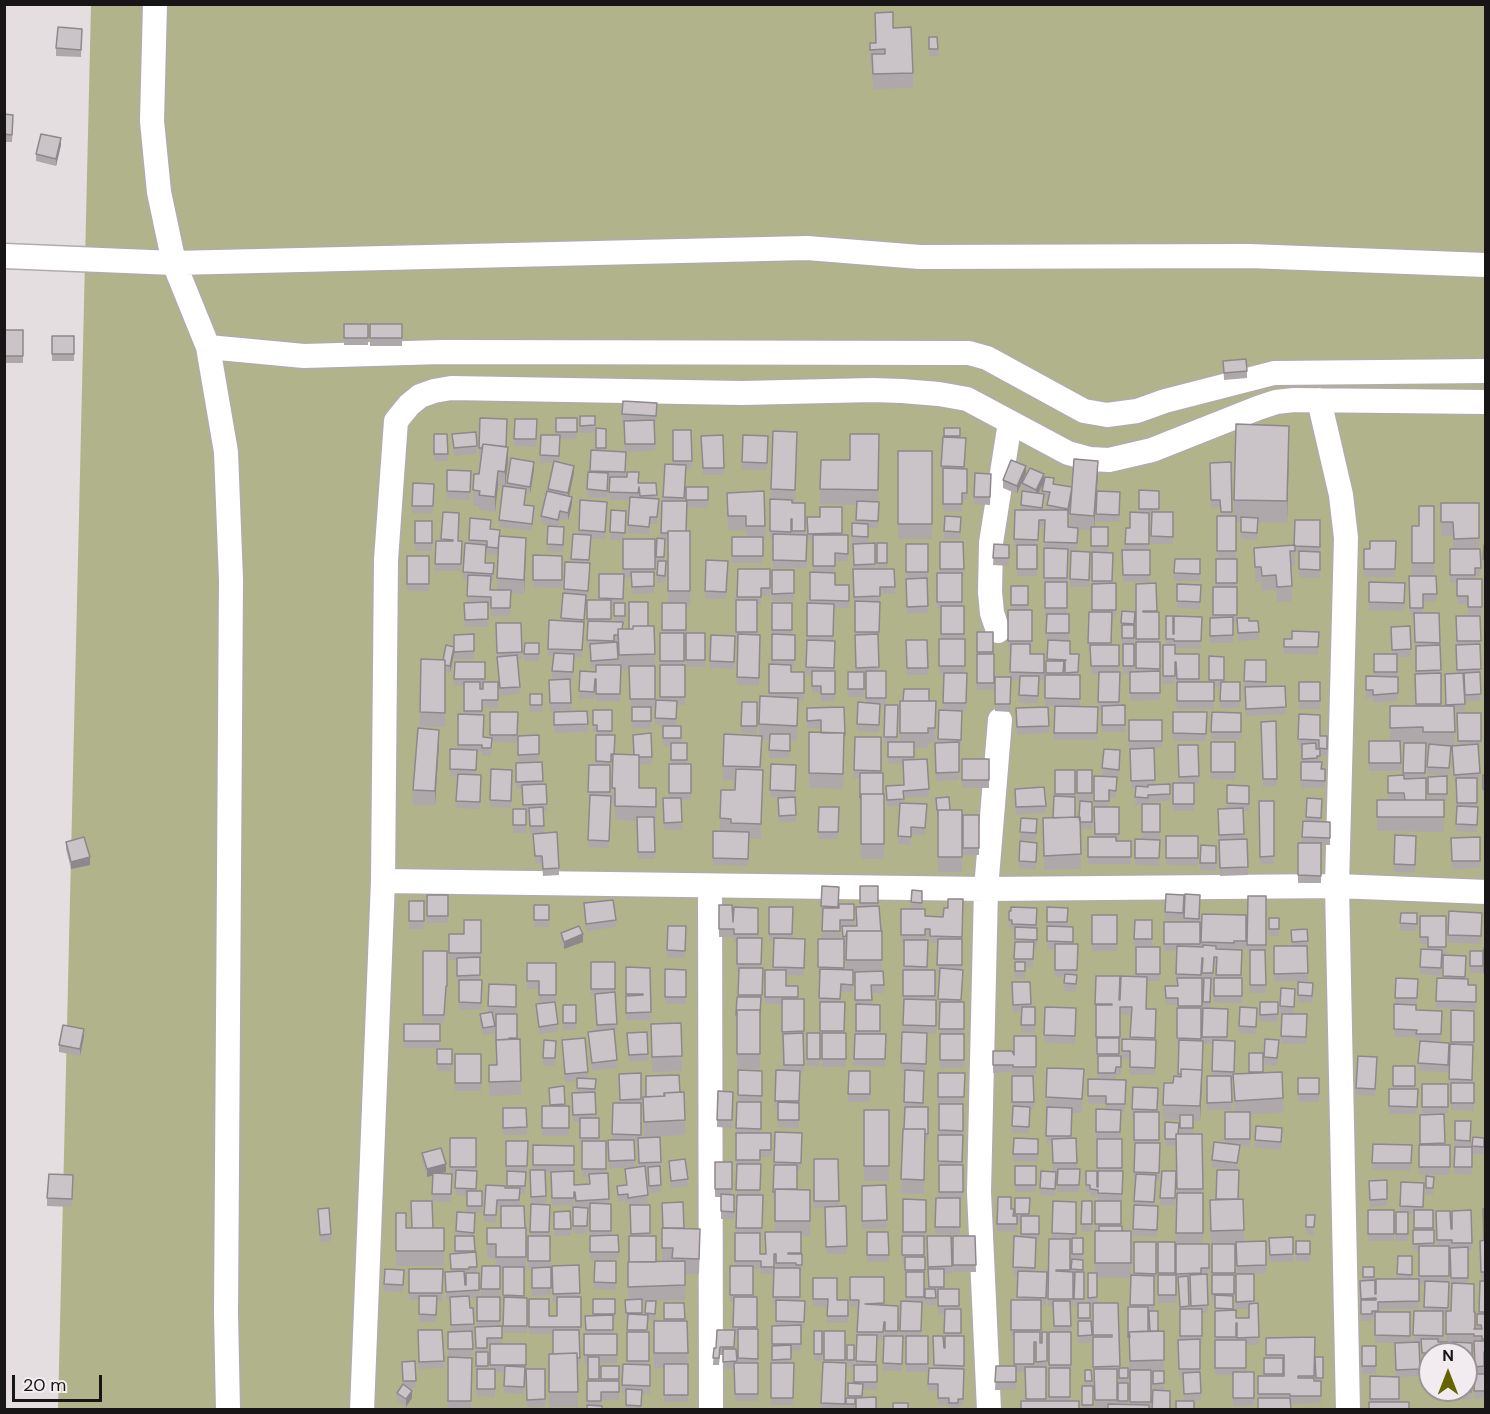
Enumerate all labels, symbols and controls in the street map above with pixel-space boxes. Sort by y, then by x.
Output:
north arrow [1418,1342,1478,1402]
text: N [1442,1345,1454,1366]
scale bar [15,1363,105,1401]
text: 20 m [23,1373,66,1397]

